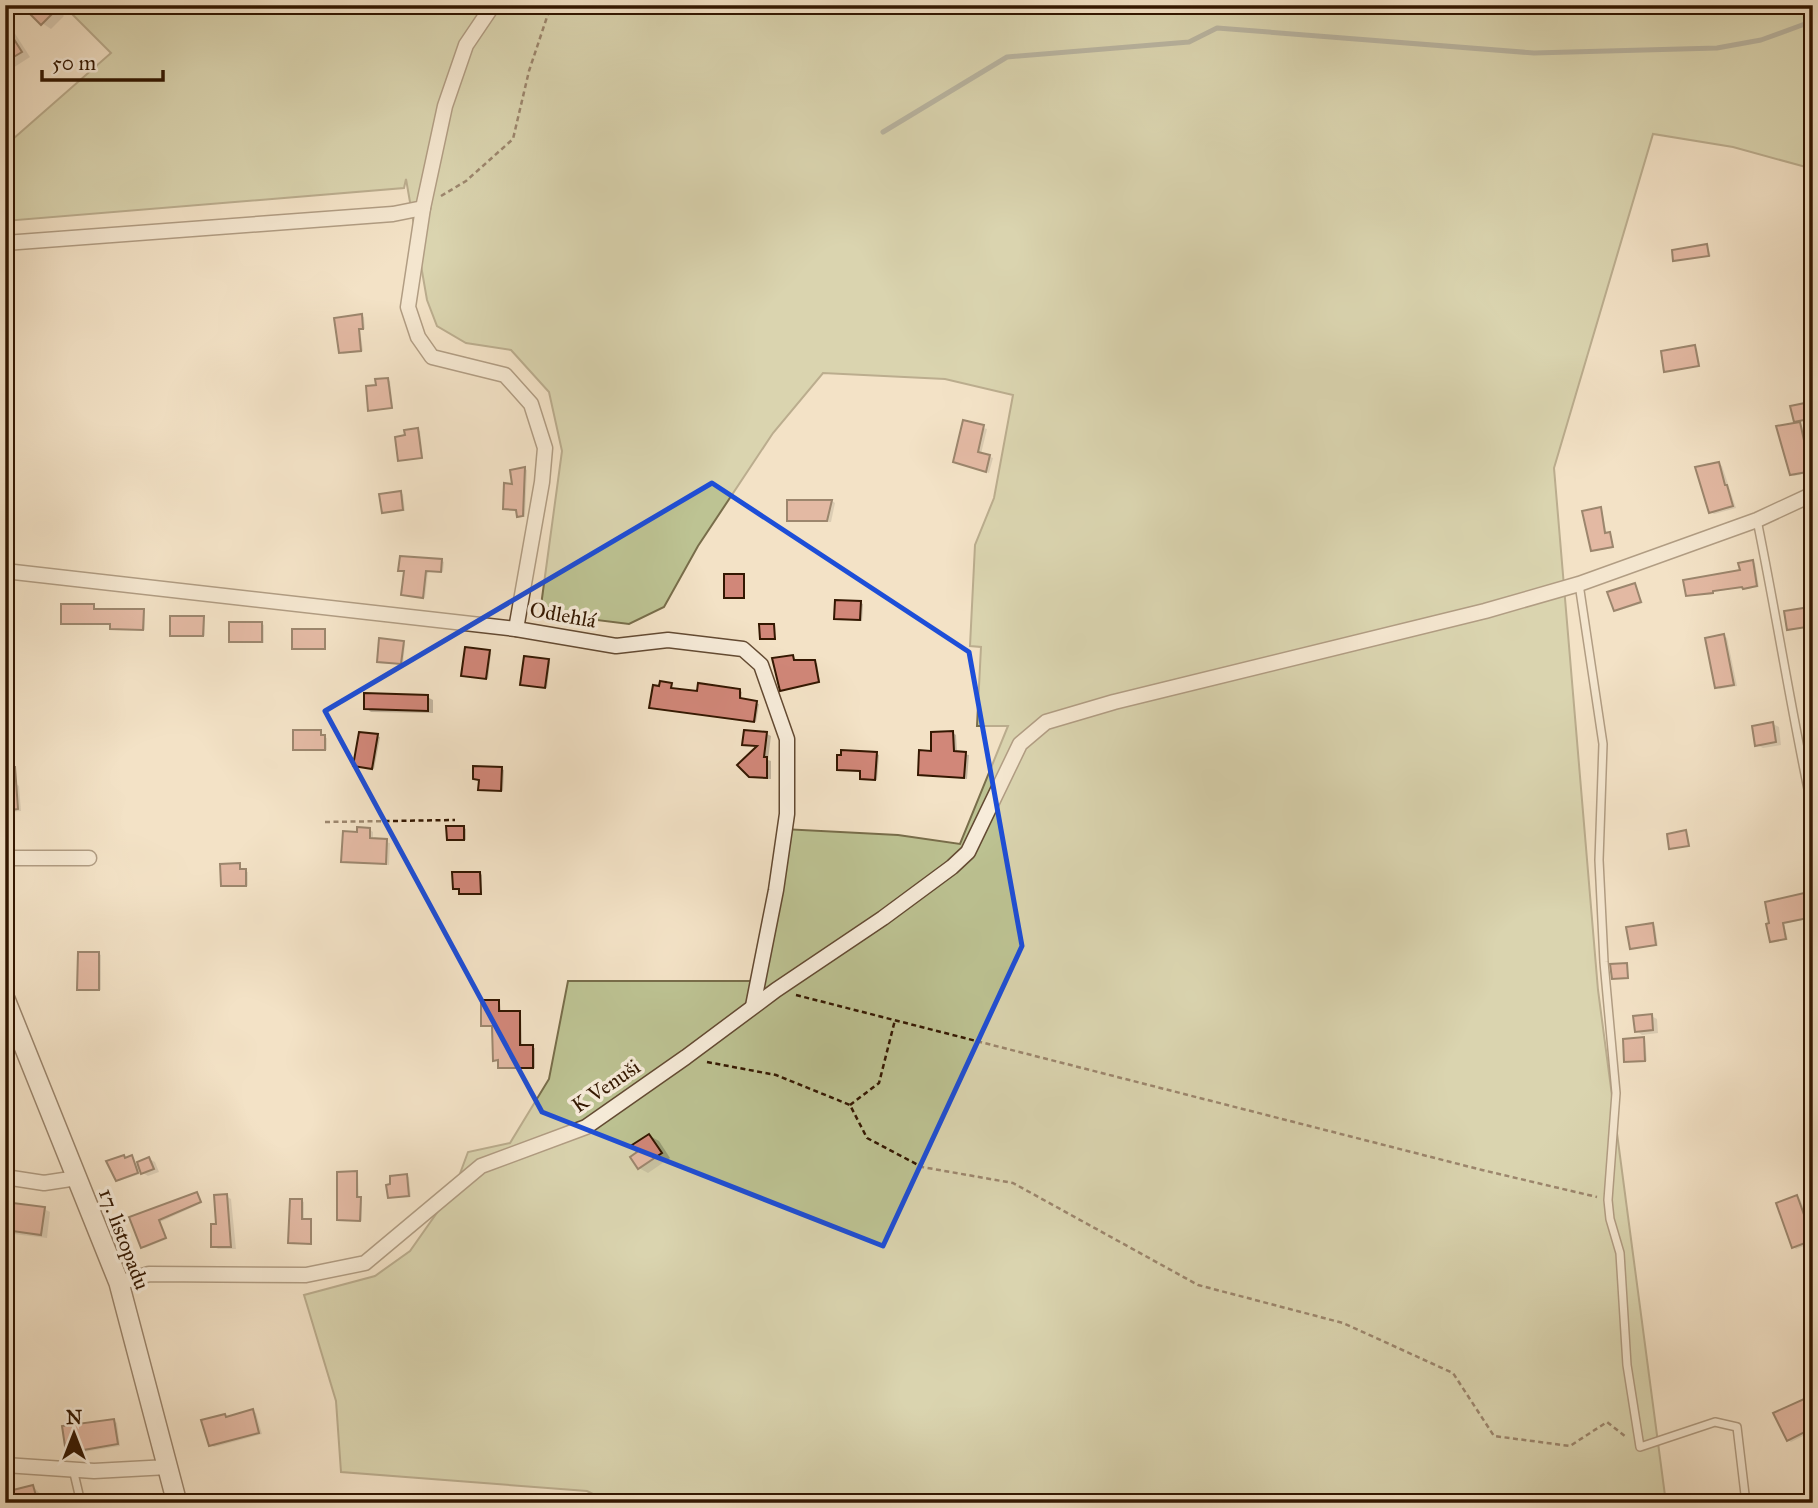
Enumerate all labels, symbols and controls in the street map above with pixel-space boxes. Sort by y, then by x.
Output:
scale bar [42,38,163,82]
text: 50 m [52,50,97,76]
street label: Odlehlá [528,596,598,634]
street label: K Venuši [567,1054,645,1118]
street label: 17. listopadu [93,1185,155,1293]
north arrow [38,1400,108,1470]
text: N [66,1406,82,1429]

